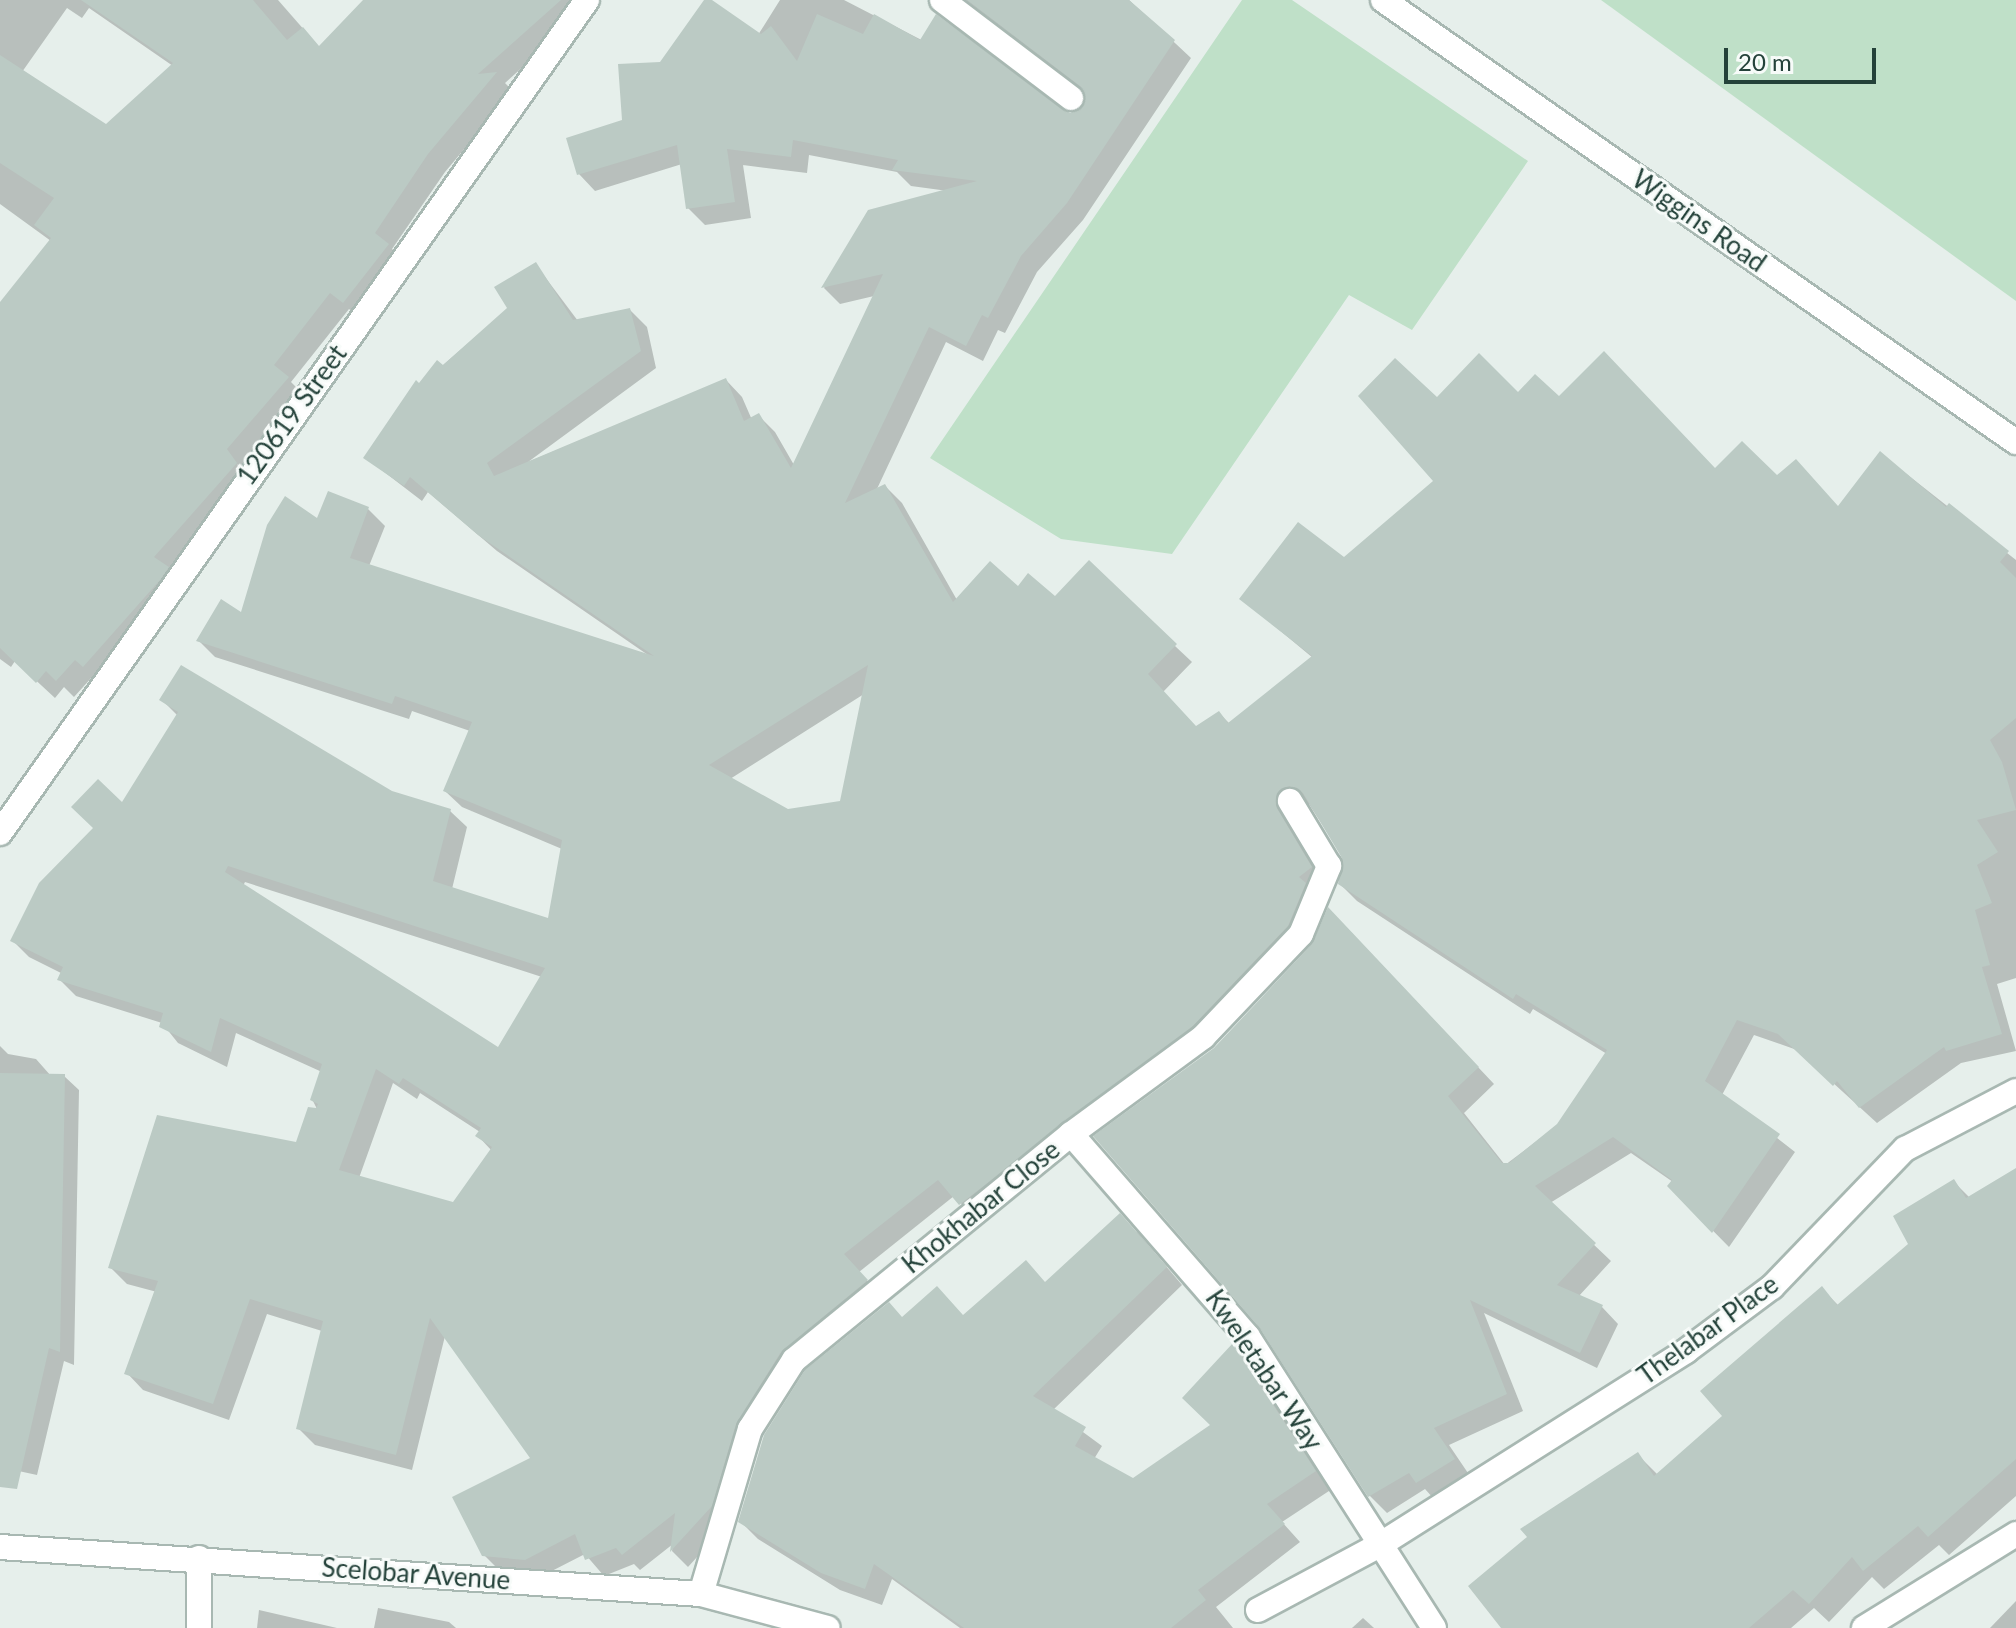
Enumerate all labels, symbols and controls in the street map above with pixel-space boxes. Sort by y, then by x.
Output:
scale bar [1728,32,1880,82]
text: 20 m [1738,47,1792,76]
street label: Wiggins Road [1626,163,1772,279]
street label: 120619 Street [231,339,353,491]
street label: Khokhabar Close [896,1134,1066,1280]
street label: Thelabar Place [1631,1268,1785,1392]
street label: Kweletabar Way [1199,1284,1329,1456]
street label: Scelobar Avenue [320,1552,512,1596]

